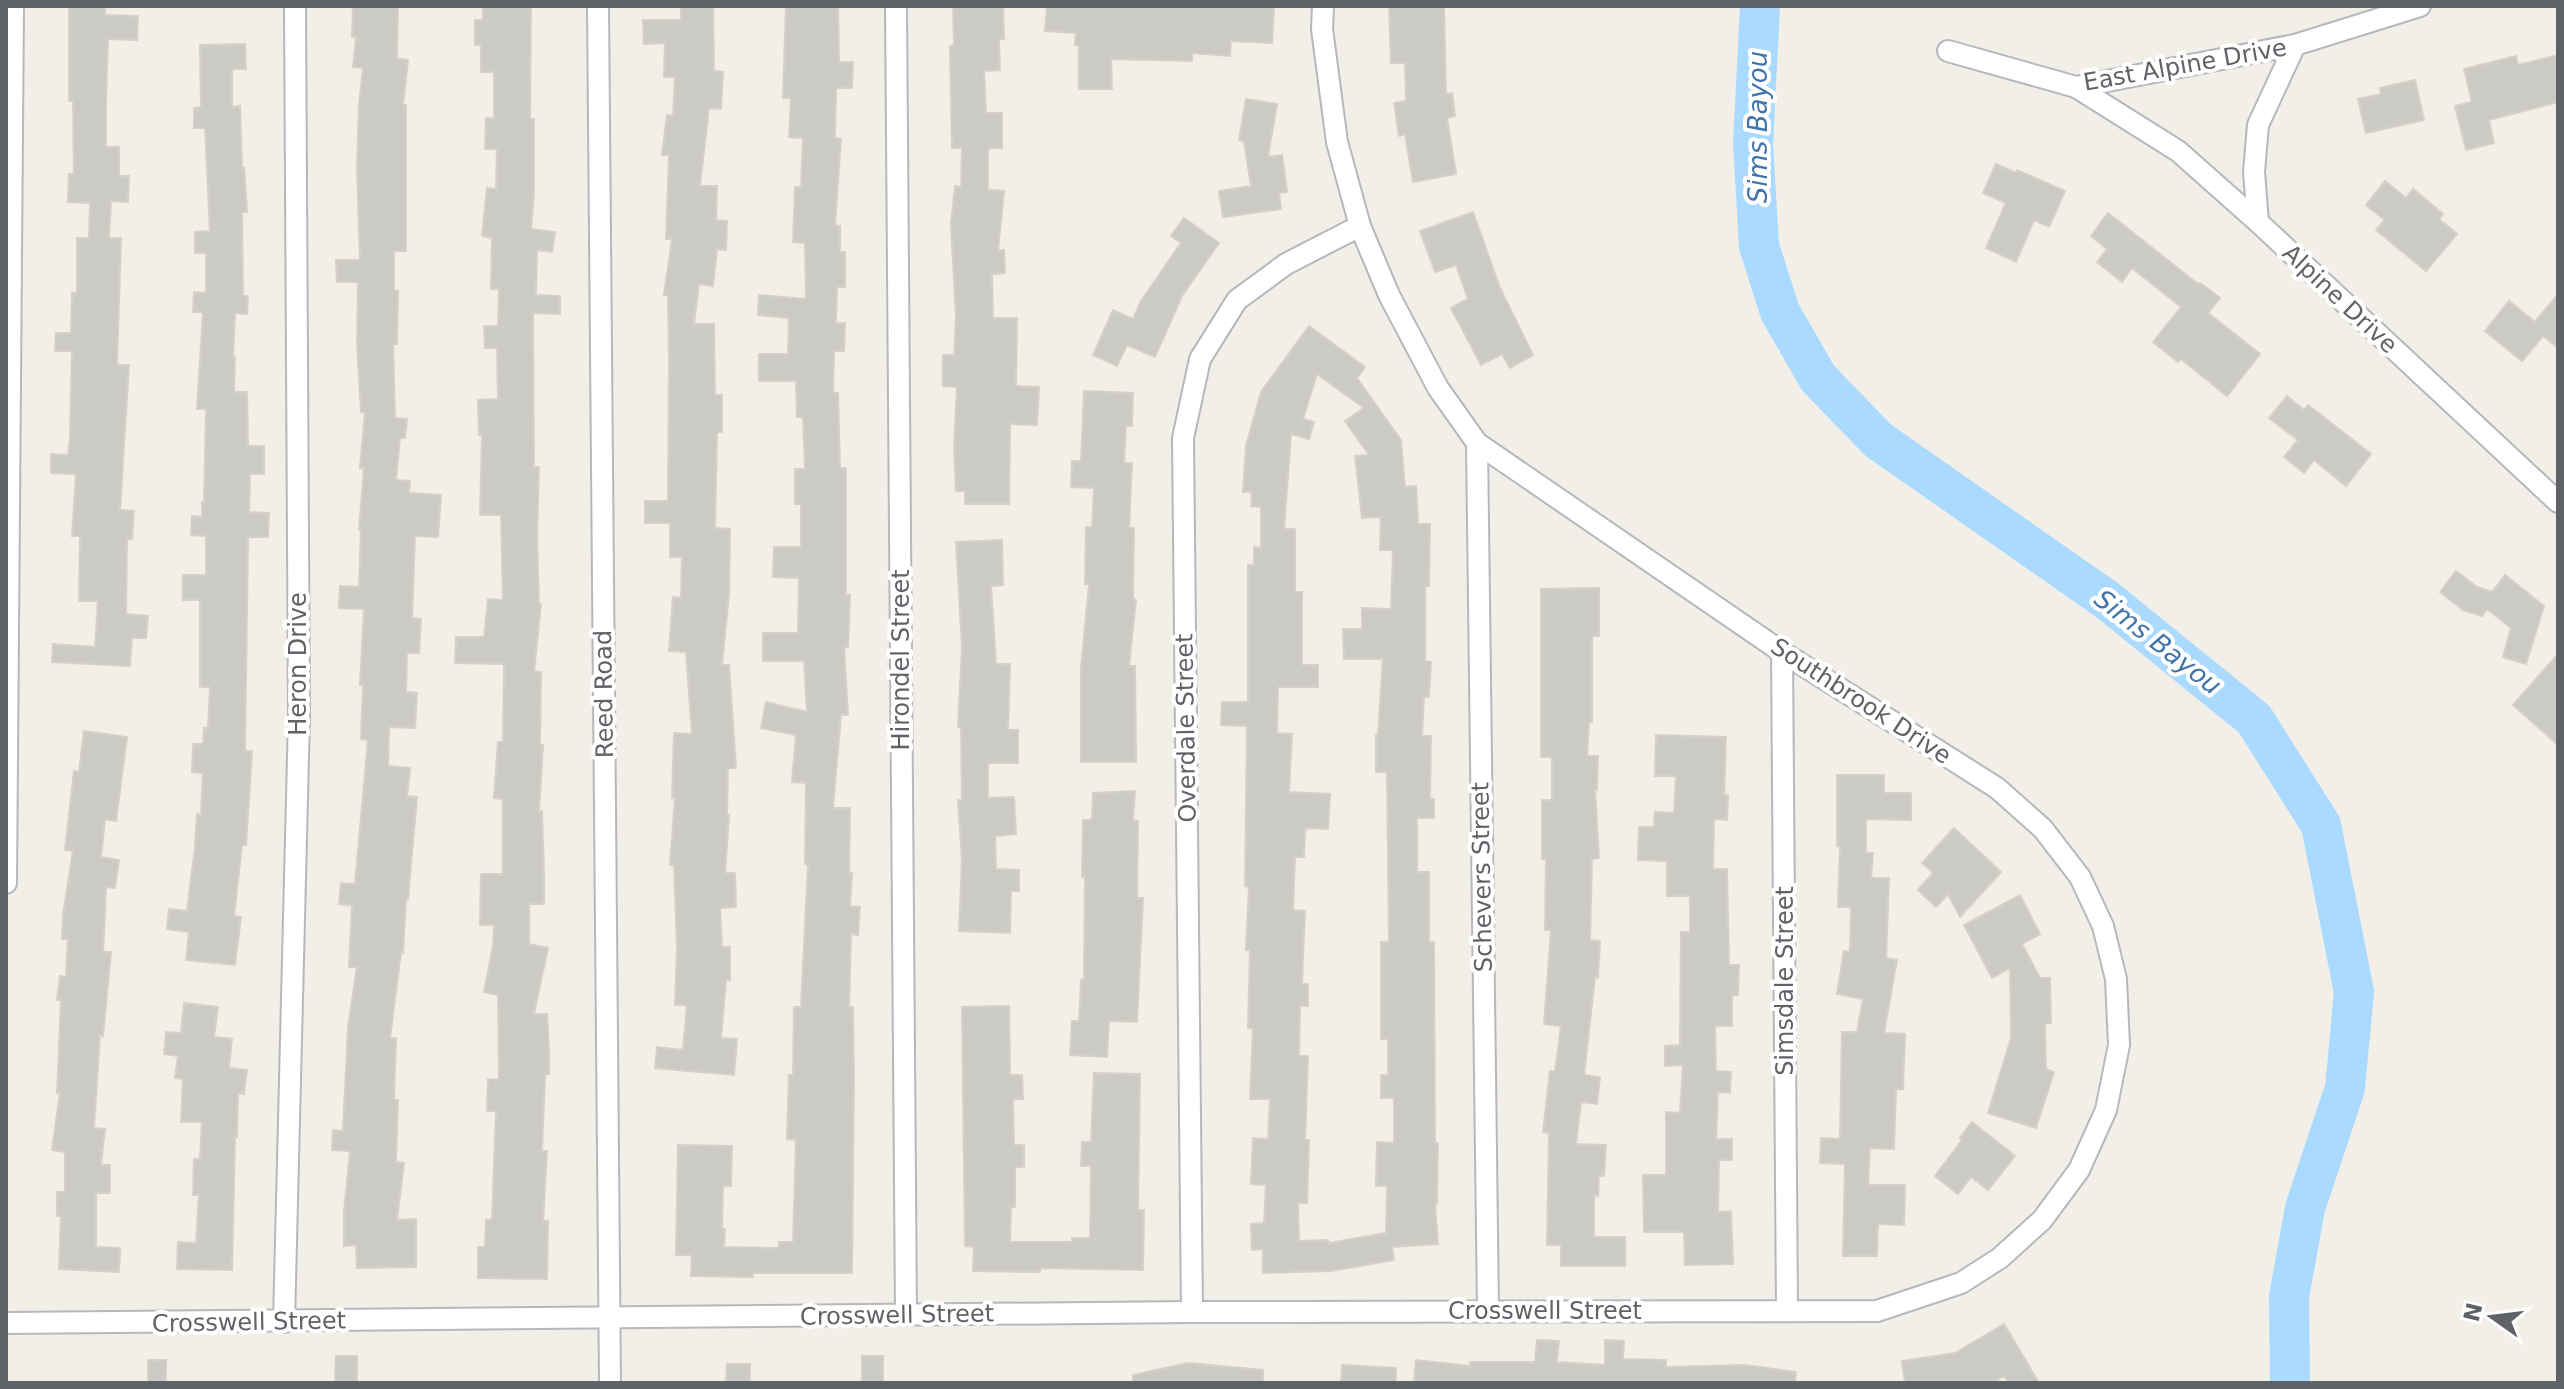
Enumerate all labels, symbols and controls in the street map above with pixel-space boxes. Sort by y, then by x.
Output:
street label: East Alpine Drive [2081,33,2289,97]
water label: Sims Bayou [1743,51,1773,203]
street label: Alpine Drive [2277,239,2403,359]
street label: Hirondel Street [887,569,915,751]
water label: Sims Bayou [2089,583,2227,701]
street label: Heron Drive [284,592,312,736]
street label: Reed Road [589,630,619,758]
street label: Southbrook Drive [1766,632,1956,770]
street label: Overdale Street [1170,633,1202,823]
street label: Schevers Street [1466,782,1498,972]
street label: Simsdale Street [1771,886,1799,1076]
north arrow [2452,1277,2532,1357]
street label: Crosswell Street [1448,1297,1642,1325]
street label: Crosswell Street [800,1299,994,1331]
text: N [2459,1300,2487,1324]
street label: Crosswell Street [152,1306,346,1338]

